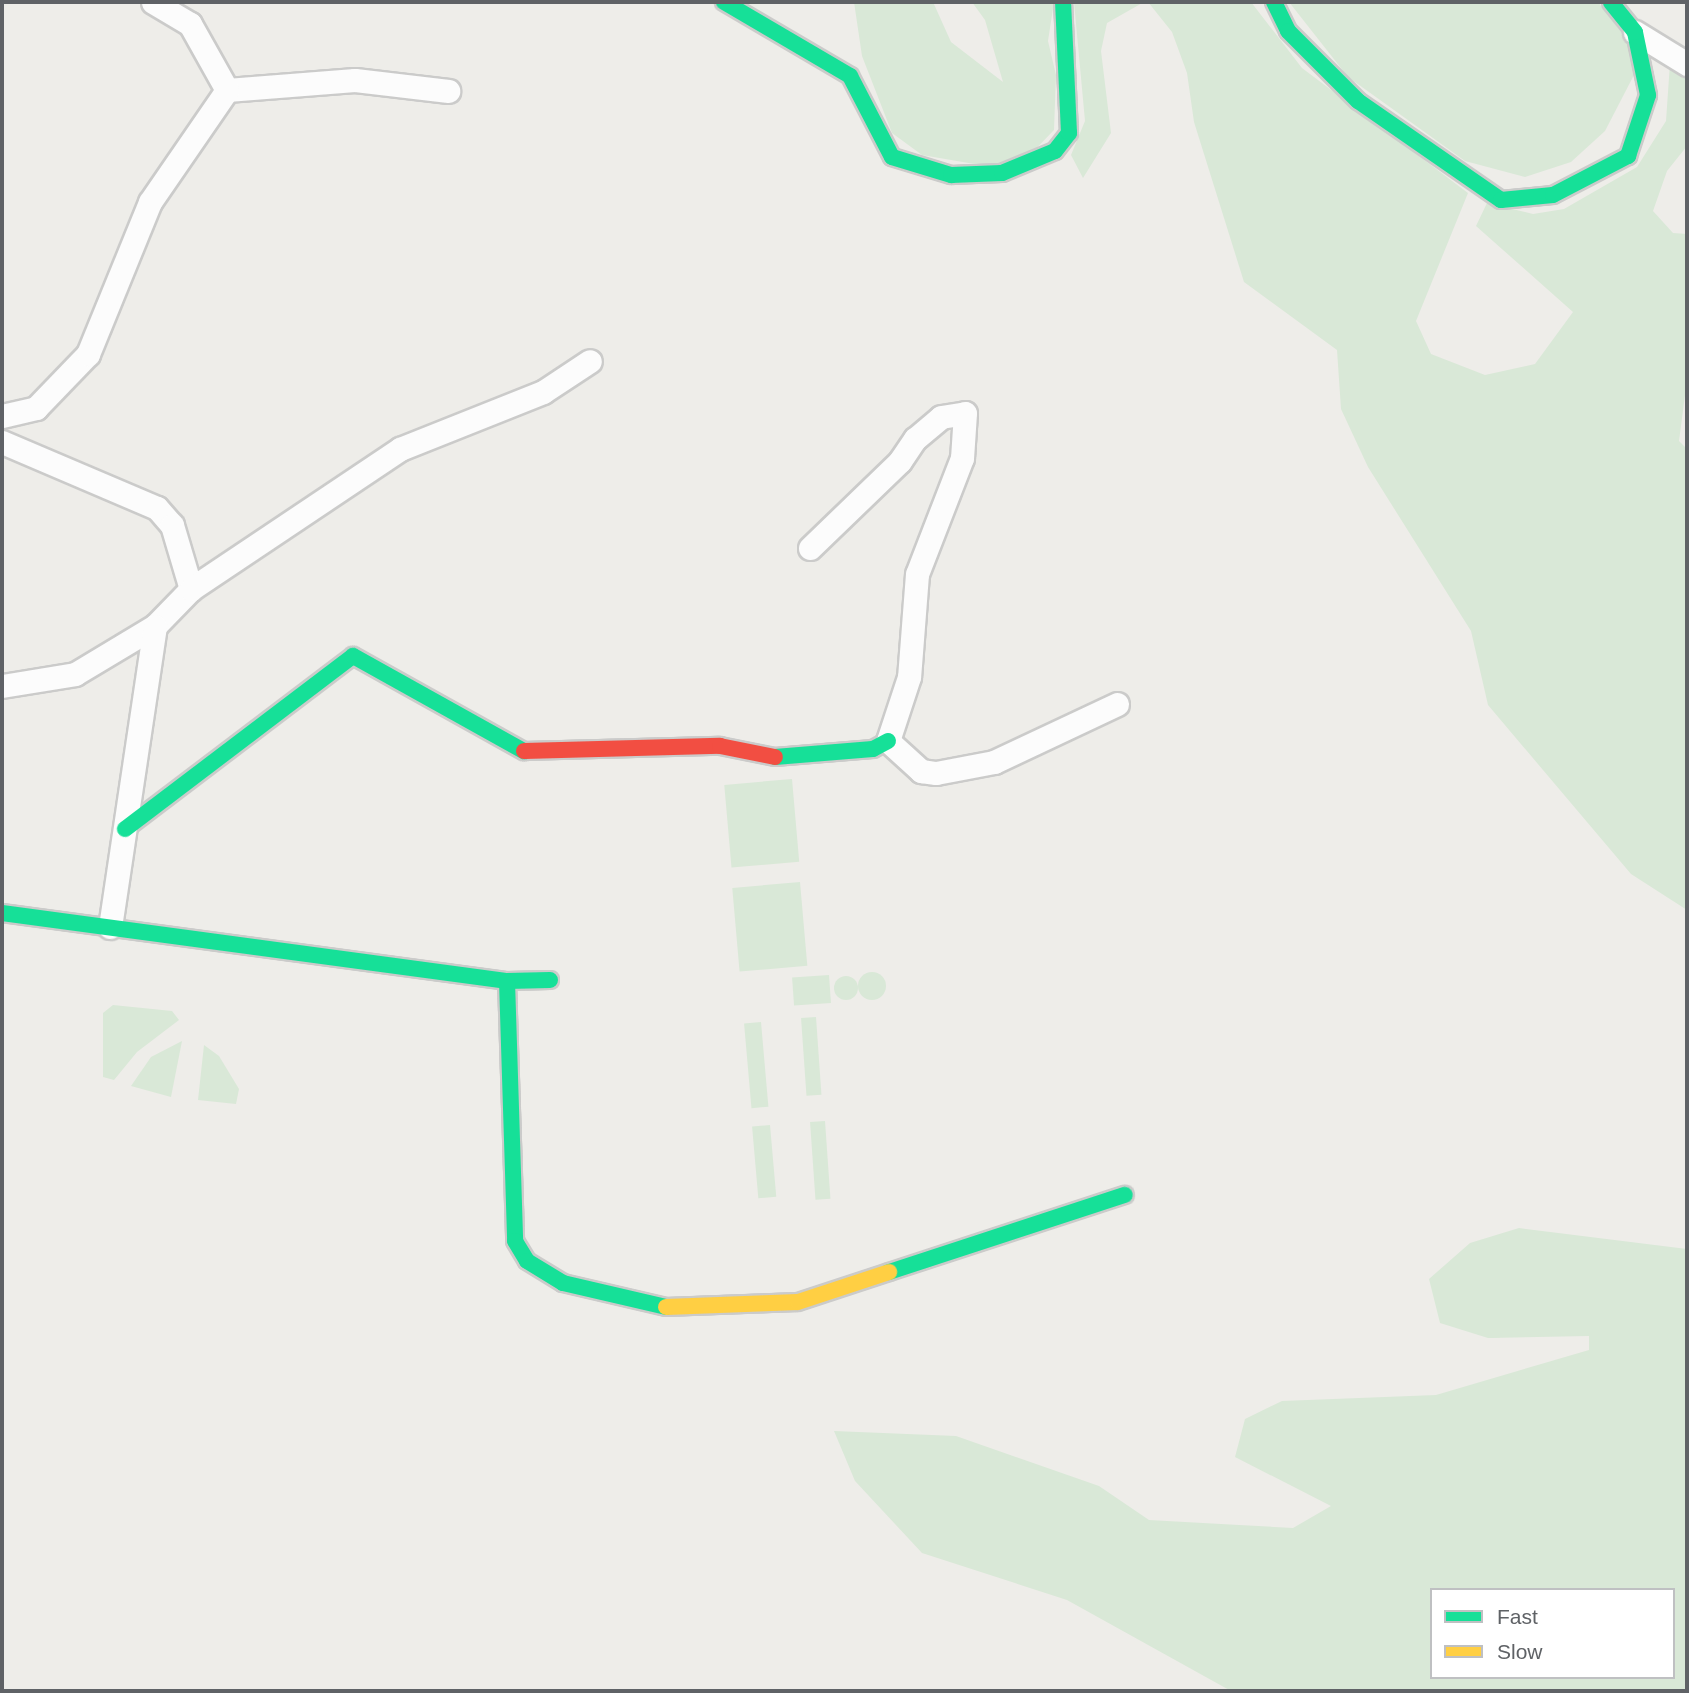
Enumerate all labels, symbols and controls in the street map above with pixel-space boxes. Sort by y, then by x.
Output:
legend [1430,1588,1675,1679]
text: Fast [1497,1605,1538,1628]
text: Slow [1497,1640,1543,1663]

